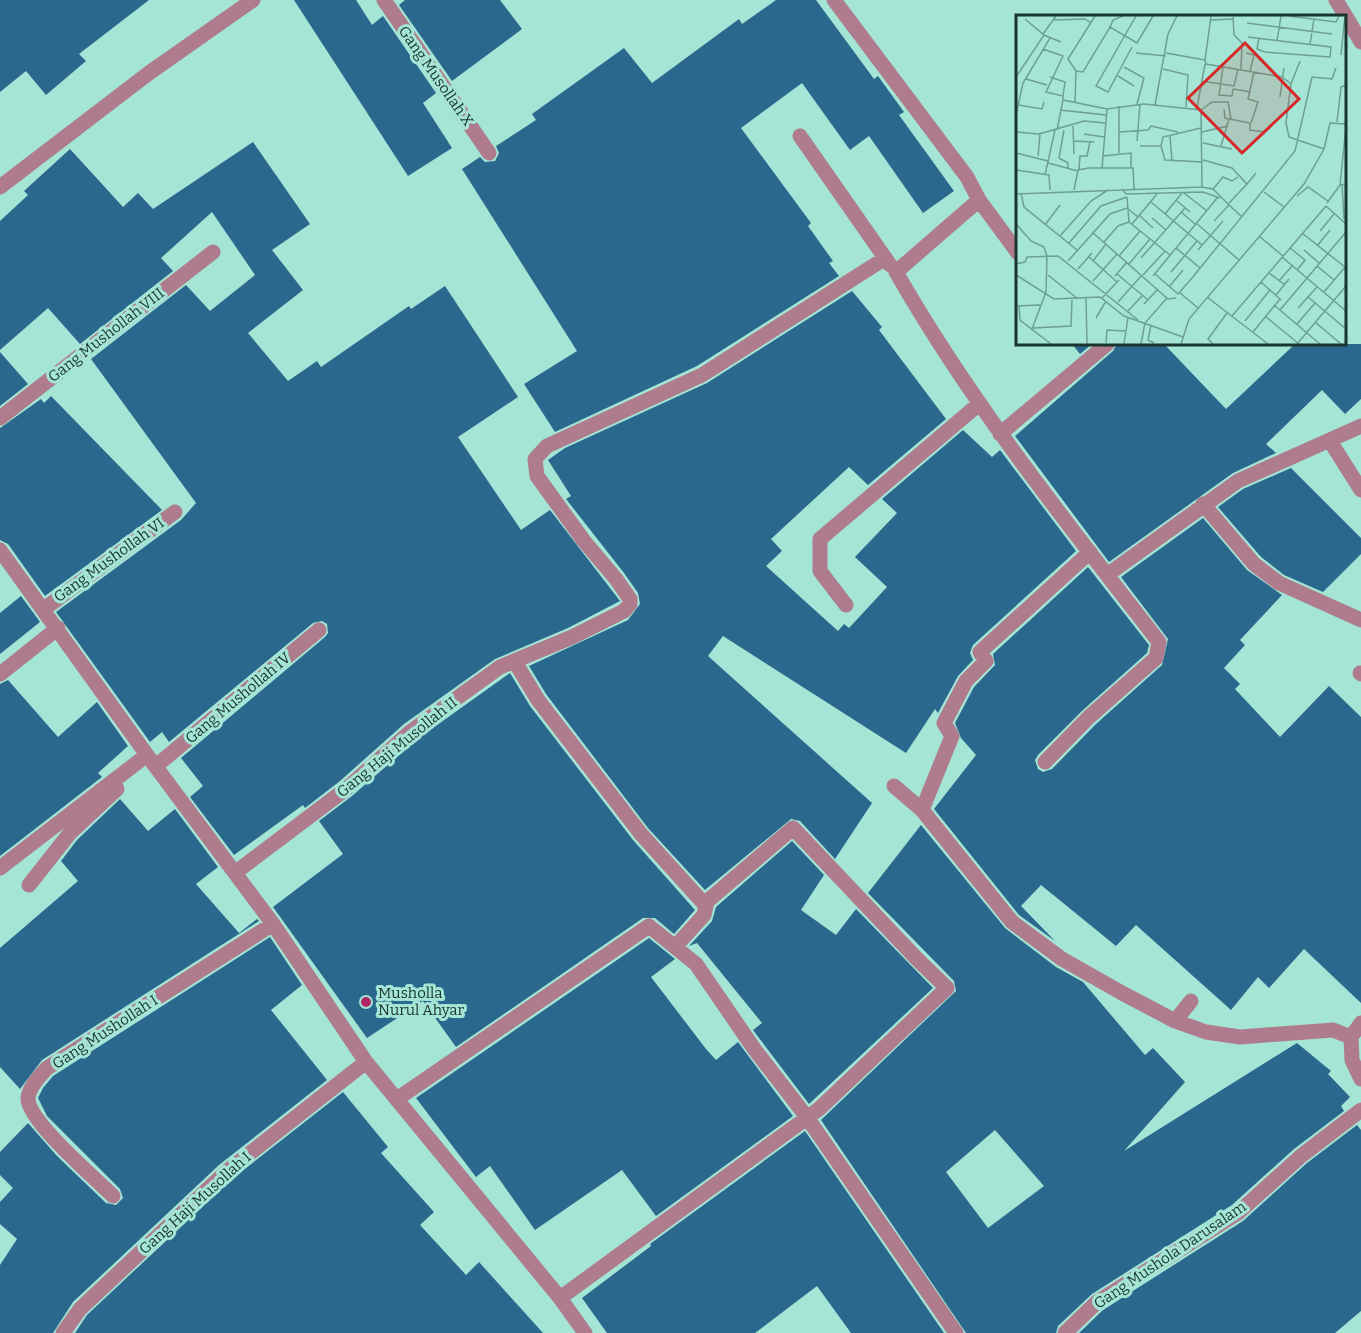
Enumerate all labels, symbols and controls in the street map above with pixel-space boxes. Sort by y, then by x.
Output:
inset map [1016,15,1346,345]
street label: Gang Musollah X [395,23,477,130]
street label: Gang Mushollah VIII [44,284,168,386]
street label: Gang Mushollah VI [50,514,168,606]
street label: Gang Mushollah IV [182,648,295,747]
street label: Gang Haji Musollah II [333,693,461,801]
place label: Musholla Nurul Ahyar [378,984,465,1019]
street label: Gang Mushollah I [49,991,161,1073]
marker: Musholla Nurul Ahyar [359,995,373,1009]
street label: Gang Haji Musollah I [135,1148,255,1258]
street label: Gang Mushola Darusalam [1091,1197,1250,1313]

